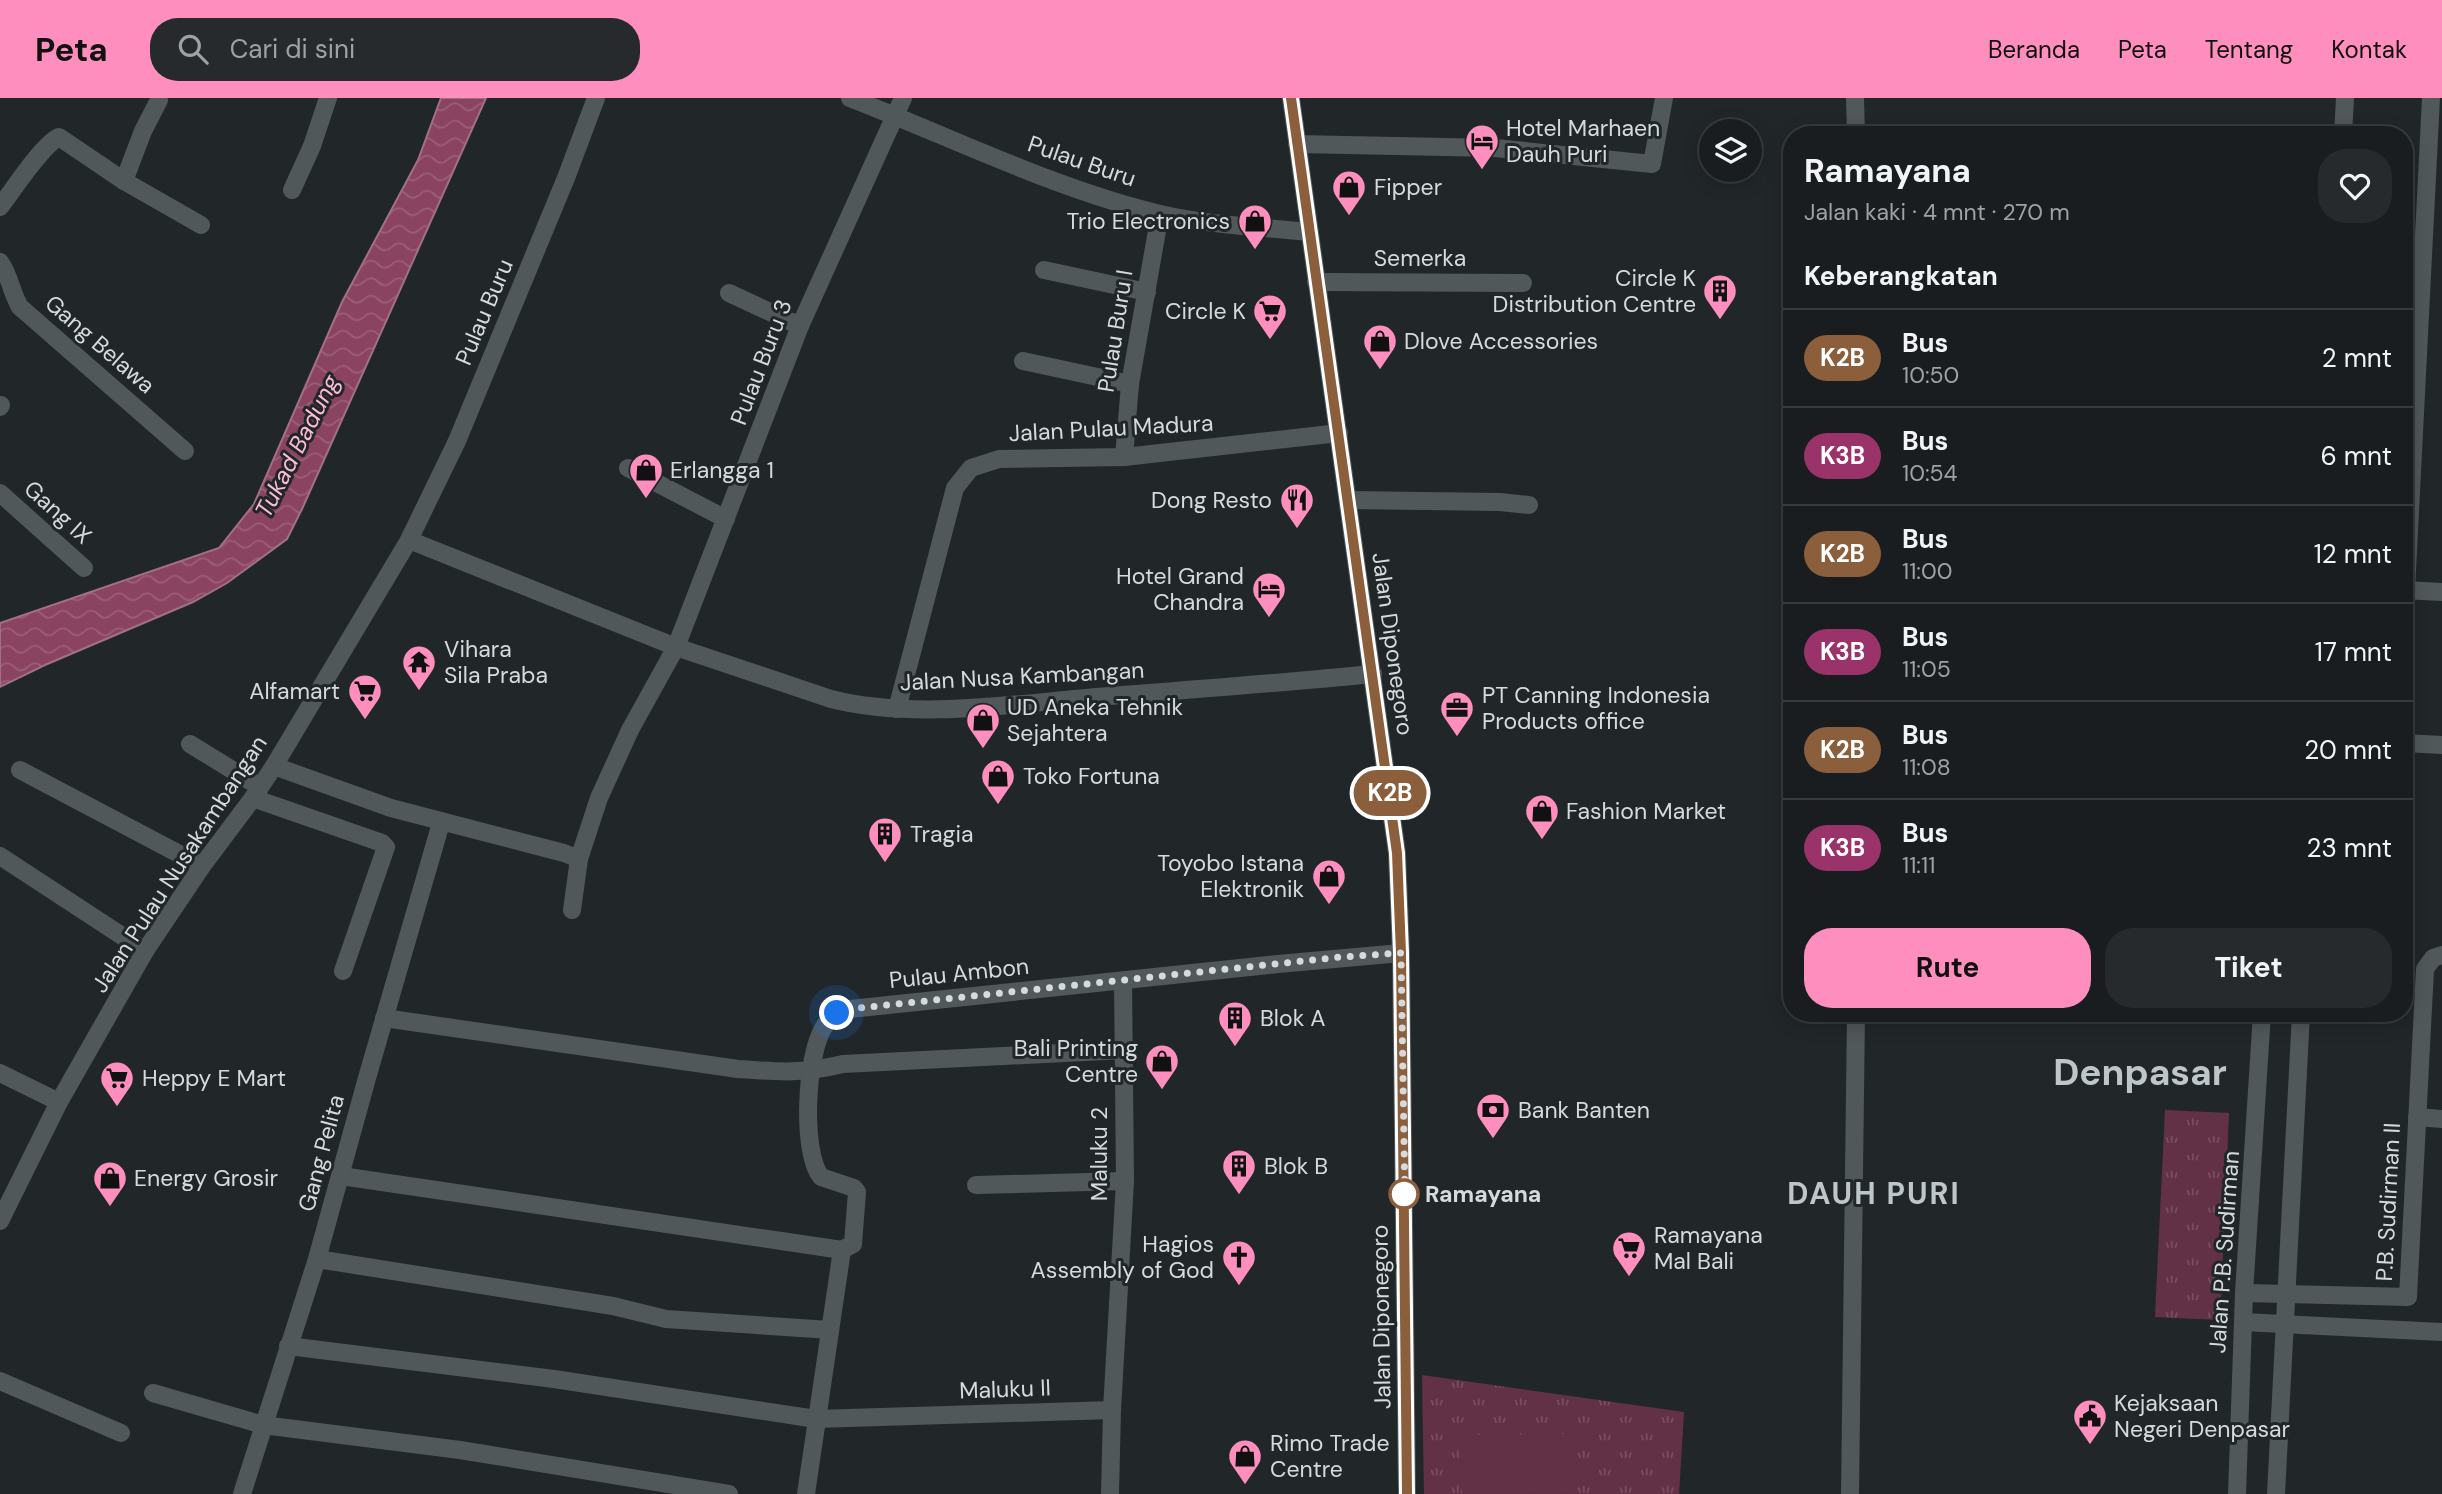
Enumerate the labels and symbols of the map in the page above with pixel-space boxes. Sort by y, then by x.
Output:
place label: Hotel Marhaen Dauh Puri [1506,113,1660,169]
hotel icon: Hotel Marhaen Dauh Puri [1463,122,1501,171]
street label: Pulau Buru [1024,129,1140,193]
shop icon: Fipper [1330,168,1368,217]
place label: Fipper [1374,172,1442,202]
shop icon: Trio Electronics [1236,202,1274,251]
place label: Trio Electronics [1066,206,1230,236]
street label: Semerka [1374,243,1466,273]
street label: Pulau Buru [448,254,520,370]
place label: Circle K Distribution Centre [1493,263,1696,319]
street label: Pulau Buru I [1091,268,1139,394]
building icon: Circle K Distribution Centre [1701,272,1739,321]
street label: Gang Belawa [39,288,161,400]
supermarket icon: Circle K [1251,292,1289,341]
street label: Pulau Buru 3 [723,295,799,429]
place label: Circle K [1165,296,1246,326]
shop icon: Dlove Accessories [1361,322,1399,371]
place label: Dlove Accessories [1404,326,1598,356]
water label: Tukad Badung [248,369,347,523]
street label: Jalan Pulau Madura [1008,408,1214,448]
shop icon: Erlangga 1 [627,451,665,500]
place label: Erlangga 1 [670,455,774,485]
street label: Gang IX [18,474,98,550]
restaurant icon: Dong Resto [1278,481,1316,530]
place label: Dong Resto [1151,485,1272,515]
street label: Jalan Diponegoro [1365,551,1421,737]
place label: Hotel Grand Chandra [1116,561,1244,617]
hotel icon: Hotel Grand Chandra [1250,570,1288,619]
place label: Vihara Sila Praba [444,634,548,690]
temple icon: Vihara Sila Praba [400,643,438,692]
street label: Jalan Nusa Kambangan [899,655,1145,697]
supermarket icon: Alfamart [346,672,384,721]
place label: Alfamart [249,676,340,706]
place label: PT Canning Indonesia Products office [1482,680,1710,736]
office icon: PT Canning Indonesia Products office [1438,689,1476,738]
place label: UD Aneka Tehnik Sejahtera [1007,692,1184,748]
shop icon: UD Aneka Tehnik Sejahtera [964,701,1002,750]
street label: Jalan Pulau Nusakambangan [85,730,273,998]
shop icon: Toko Fortuna [979,757,1017,806]
place label: Toko Fortuna [1023,761,1160,791]
line badge: K2B [1350,770,1430,816]
shop icon: Fashion Market [1523,792,1561,841]
place label: Fashion Market [1566,796,1726,826]
building icon: Tragia [866,815,904,864]
place label: Tragia [910,819,973,849]
place label: Toyobo Istana Elektronik [1157,848,1304,904]
shop icon: Toyobo Istana Elektronik [1310,857,1348,906]
street label: Pulau Ambon [888,951,1030,995]
your location [819,995,854,1030]
building icon: Blok A [1216,999,1254,1048]
place label: Blok A [1260,1003,1326,1033]
place label: Bali Printing Centre [1014,1033,1138,1089]
shop icon: Bali Printing Centre [1143,1042,1181,1091]
district label: Denpasar [2053,1048,2227,1096]
supermarket icon: Heppy E Mart [98,1059,136,1108]
place label: Heppy E Mart [142,1063,286,1093]
street label: Gang Pelita [291,1091,351,1215]
bank icon: Bank Banten [1474,1091,1512,1140]
place label: Bank Banten [1518,1095,1650,1125]
street label: Maluku 2 [1084,1107,1114,1201]
street label: P.B. Sudirman II [2369,1122,2407,1282]
building icon: Blok B [1220,1147,1258,1196]
street label: Jalan P.B. Sudirman [2202,1150,2246,1354]
place label: Blok B [1264,1151,1328,1181]
shop icon: Energy Grosir [91,1159,129,1208]
place label: Energy Grosir [134,1163,278,1193]
district label: DAUH PURI [1787,1174,1961,1213]
marker: Ramayana [1389,1179,1419,1209]
place label: Ramayana [1425,1179,1541,1209]
place label: Ramayana Mal Bali [1654,1220,1763,1276]
street label: Jalan Diponegoro [1364,1225,1398,1409]
place label: Hagios Assembly of God [1031,1229,1214,1285]
supermarket icon: Ramayana Mal Bali [1610,1229,1648,1278]
church icon: Hagios Assembly of God [1220,1238,1258,1287]
street label: Maluku II [959,1372,1051,1406]
place label: Kejaksaan Negeri Denpasar [2114,1388,2290,1444]
public building icon: Kejaksaan Negeri Denpasar [2071,1397,2109,1446]
place label: Rimo Trade Centre [1270,1428,1390,1484]
shop icon: Rimo Trade Centre [1226,1437,1264,1486]

